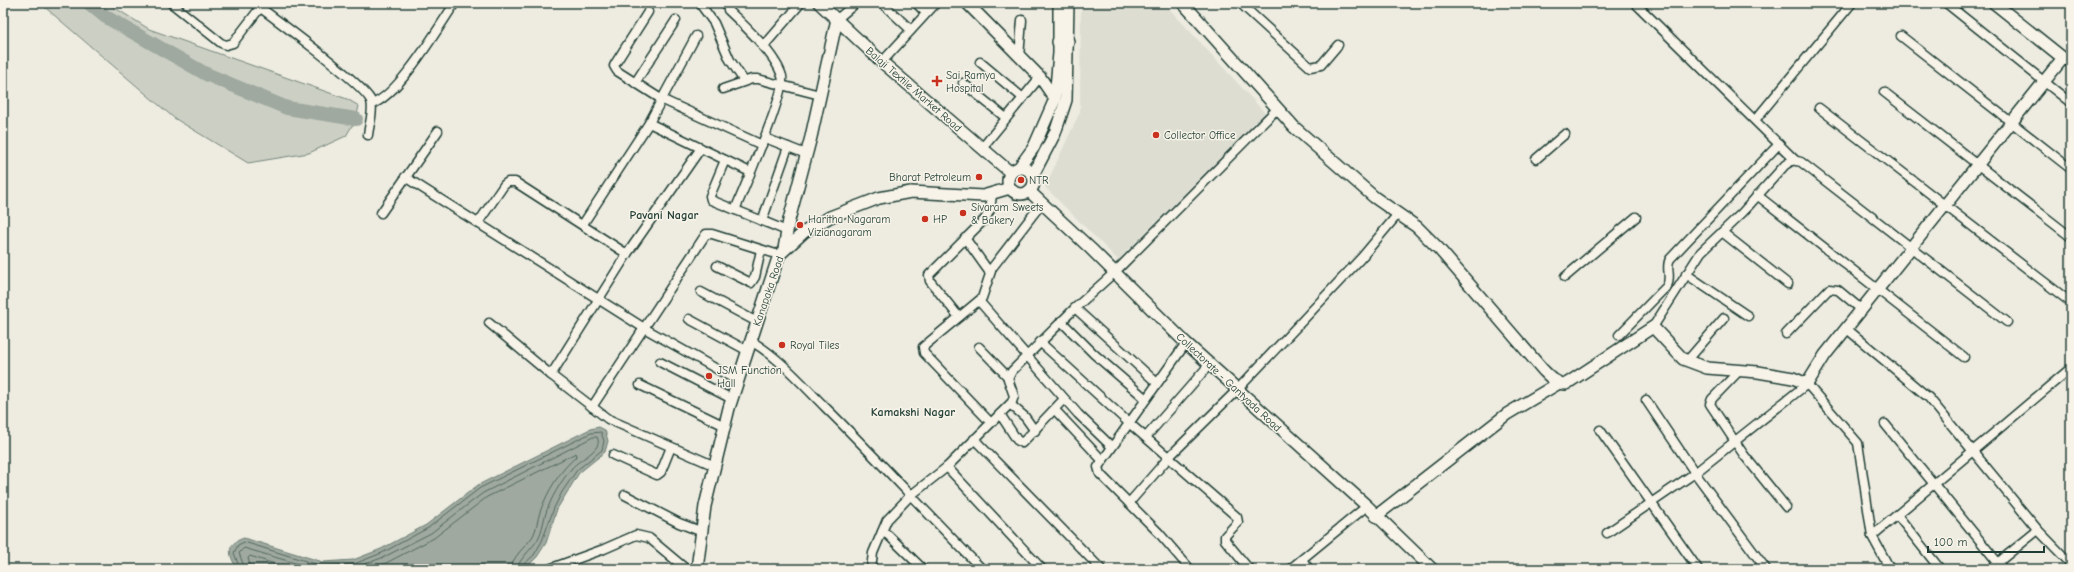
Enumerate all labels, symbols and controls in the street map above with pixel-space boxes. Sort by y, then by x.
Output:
street label: Balaji Textile Market Road [863,44,964,135]
place label: Sai Ramya Hospital [946,69,996,95]
marker: Sai Ramya Hospital [931,75,943,87]
place label: Collector Office [1164,129,1236,142]
marker: Collector Office [1151,130,1161,140]
place label: Bharat Petroleum [889,171,971,184]
marker: Bharat Petroleum [974,172,984,182]
place label: NTR [1029,174,1049,187]
marker: NTR [1016,175,1026,185]
place label: Sivaram Sweets & Bakery [971,201,1044,227]
district label: Pavani Nagar [630,208,699,222]
marker: Sivaram Sweets & Bakery [958,208,968,218]
place label: Haritha Nagaram Vizianagaram [808,213,890,239]
place label: HP [933,213,947,226]
marker: HP [920,214,930,224]
marker: Haritha Nagaram Vizianagaram [795,220,805,230]
street label: Kanapaka Road [750,254,787,328]
street label: Collectorate - Gantyada Road [1173,330,1284,435]
place label: Royal Tiles [790,339,840,352]
marker: Royal Tiles [777,340,787,350]
place label: JSM Function Hall [717,364,782,390]
marker: JSM Function Hall [704,371,714,381]
district label: Kamakshi Nagar [871,405,955,419]
scale bar [1928,528,2044,554]
text: 100 m [1934,535,1967,549]

